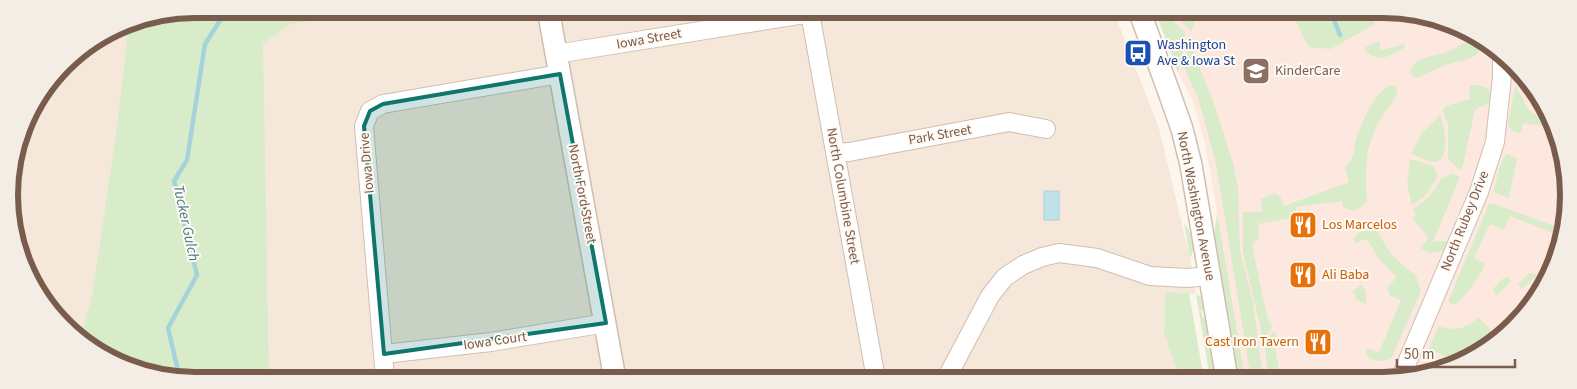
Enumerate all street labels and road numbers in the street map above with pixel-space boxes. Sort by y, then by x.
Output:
street label: Iowa Street [615,23,684,55]
street label: Park Street [907,120,974,150]
street label: North Columbine Street [821,126,865,266]
street label: North Washington Avenue [1172,130,1220,282]
street label: Iowa Drive [354,132,380,194]
street label: North Ford Street [563,142,602,246]
street label: North Rubey Drive [1436,168,1494,274]
street label: Iowa Court [462,327,528,355]

